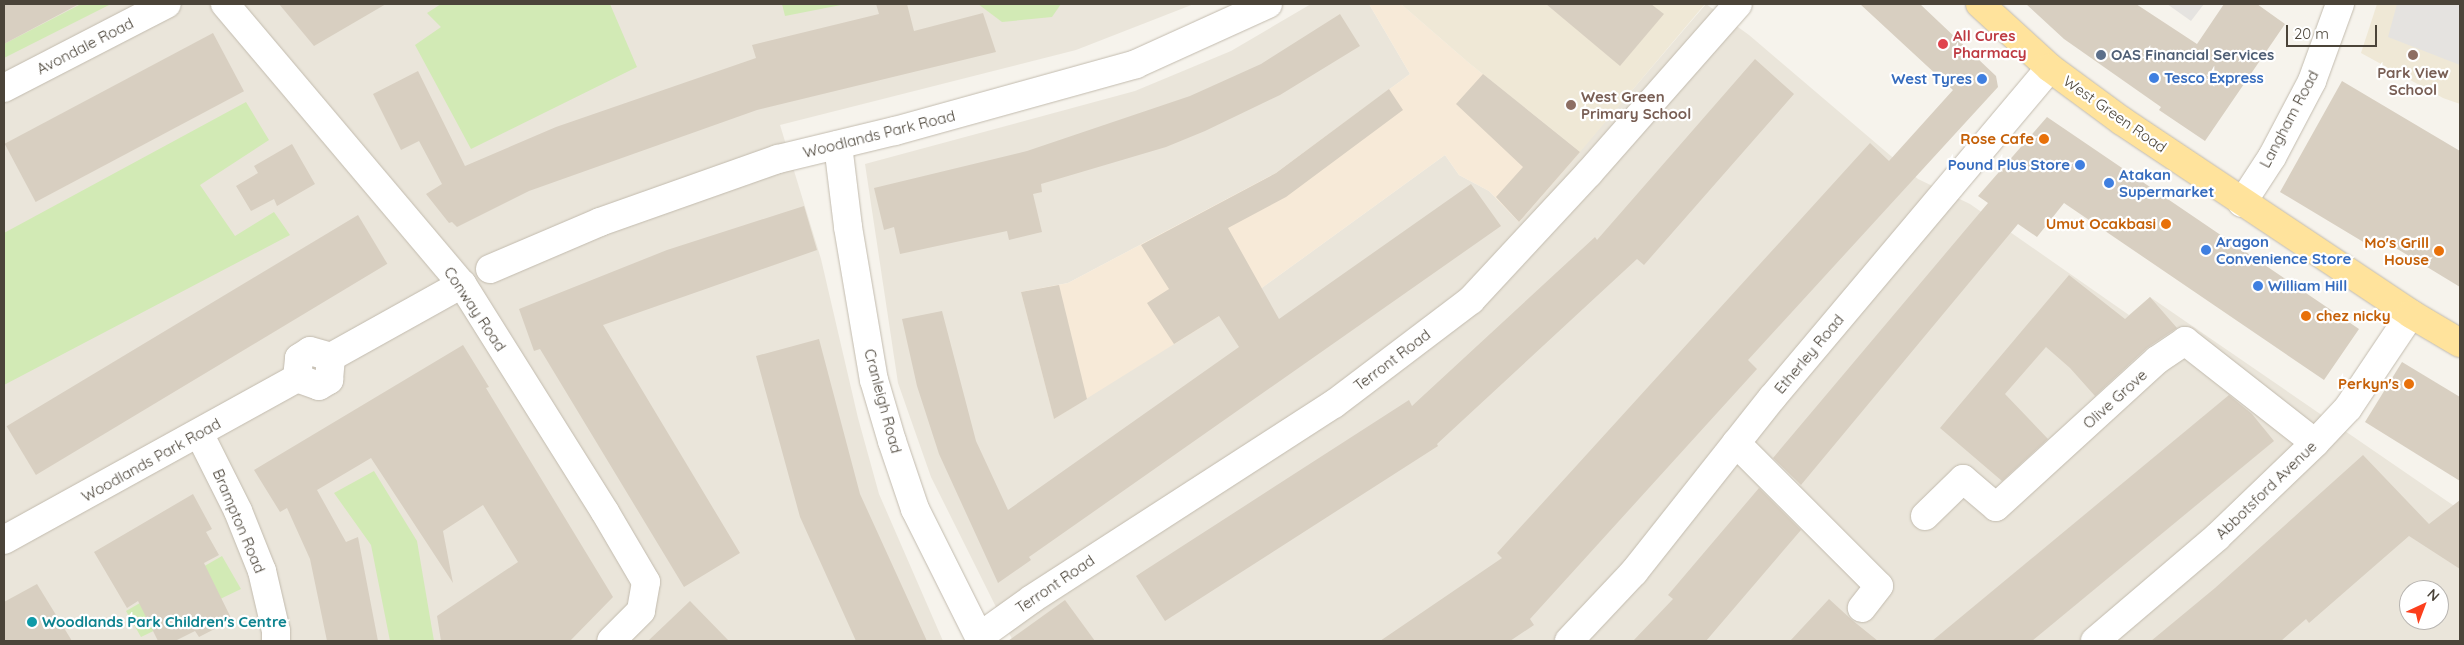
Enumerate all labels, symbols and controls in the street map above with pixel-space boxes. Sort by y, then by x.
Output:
street label: Avondale Road [34,14,136,78]
scale bar [2289,15,2380,47]
text: 20 m [2294,24,2329,43]
place label: All Cures Pharmacy [1953,26,2027,61]
marker: All Cures Pharmacy [1937,38,1949,50]
place label: OAS Financial Services [2111,46,2274,64]
marker: OAS Financial Services [2095,49,2107,61]
marker: Park View School [2407,49,2419,61]
place label: Park View School [2377,63,2449,98]
street label: Langham Road [2256,67,2322,171]
place label: Tesco Express [2164,69,2264,87]
place label: West Tyres [1891,70,1972,88]
street label: West Green Road [2060,72,2170,156]
marker: Tesco Express [2148,72,2160,84]
marker: West Tyres [1976,73,1988,85]
place label: West Green Primary School [1581,87,1691,122]
marker: West Green Primary School [1565,99,1577,111]
street label: Woodlands Park Road [801,106,957,162]
place label: Rose Cafe [1960,130,2034,148]
marker: Rose Cafe [2038,133,2050,145]
place label: Pound Plus Store [1948,156,2070,174]
marker: Pound Plus Store [2074,159,2086,171]
place label: Atakan Supermarket [2119,165,2214,200]
marker: Atakan Supermarket [2103,177,2115,189]
place label: Umut Ocakbasi [2046,215,2156,233]
marker: Umut Ocakbasi [2160,218,2172,230]
place label: Aragon Convenience Store [2216,232,2351,267]
place label: Mo's Grill House [2364,233,2429,268]
marker: Aragon Convenience Store [2200,244,2212,256]
marker: Mo's Grill House [2433,245,2445,257]
street label: Conway Road [440,263,510,355]
place label: William Hill [2268,277,2347,295]
marker: William Hill [2252,280,2264,292]
place label: chez nicky [2316,307,2391,325]
marker: chez nicky [2300,310,2312,322]
street label: Etherley Road [1771,311,1847,397]
street label: Terront Road [1350,325,1434,395]
street label: Cranleigh Road [860,347,906,455]
street label: Olive Grove [2079,366,2151,432]
place label: Perkyn's [2338,375,2399,393]
marker: Perkyn's [2403,378,2415,390]
street label: Woodlands Park Road [78,414,224,506]
street label: Abbotsford Avenue [2212,437,2320,543]
street label: Brampton Road [209,466,269,576]
street label: Terront Road [1012,551,1098,617]
north arrow [2399,580,2449,630]
text: N [2424,585,2443,605]
place label: Woodlands Park Children's Centre [42,613,287,631]
marker: Woodlands Park Children's Centre [26,616,38,628]

